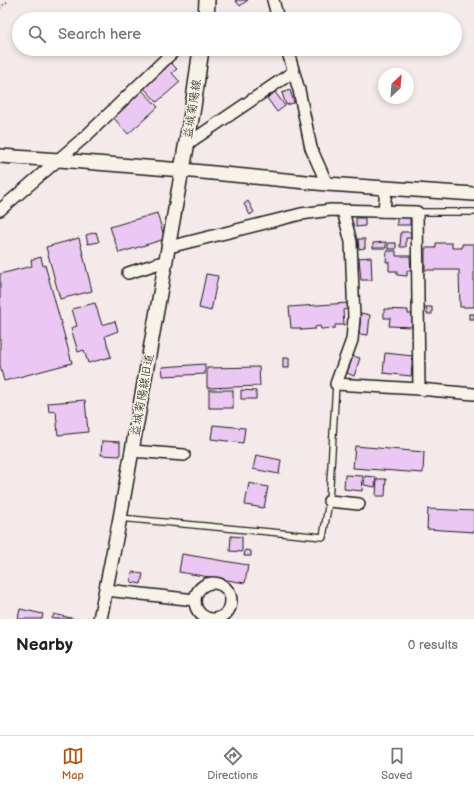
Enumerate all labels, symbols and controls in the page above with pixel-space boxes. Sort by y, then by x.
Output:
search box [12,12,462,56]
icon: search [26,23,48,45]
text: Search here [58,25,141,44]
north arrow [378,68,414,104]
street label: 益城菊陽線 [180,78,205,140]
street label: 益城菊陽線旧道 [128,352,157,438]
text: Nearby [16,635,73,655]
text: 0 results [408,637,458,653]
tab: Map [62,745,84,782]
tab: Directions [207,745,258,782]
tab: Saved [381,745,412,782]

